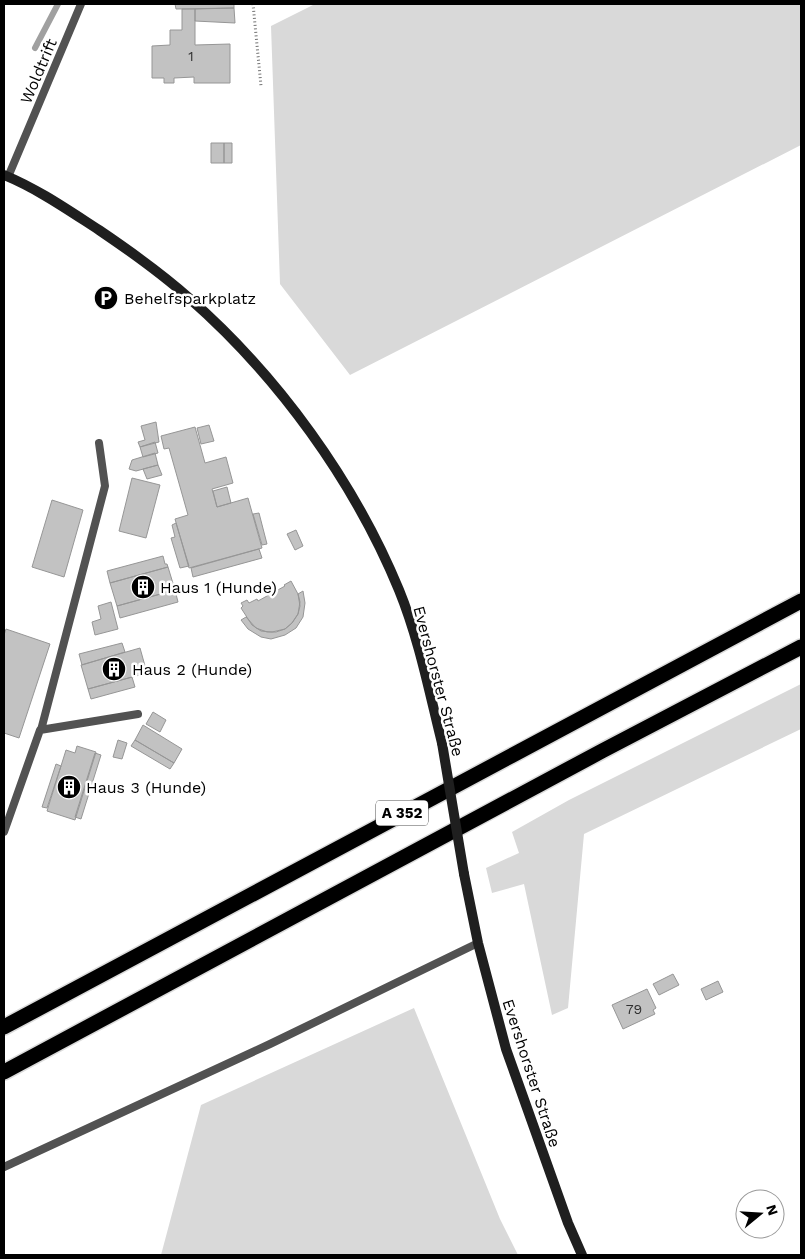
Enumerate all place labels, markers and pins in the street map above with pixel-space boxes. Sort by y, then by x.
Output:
parking icon: Behelfsparkplatz [93,285,119,311]
place label: Behelfsparkplatz [124,289,256,308]
building icon: Haus 1 (Hunde) [130,574,156,600]
place label: Haus 1 (Hunde) [160,578,277,597]
building icon: Haus 2 (Hunde) [101,656,127,682]
place label: Haus 2 (Hunde) [132,660,252,679]
building icon: Haus 3 (Hunde) [56,774,82,800]
place label: Haus 3 (Hunde) [86,778,206,797]

